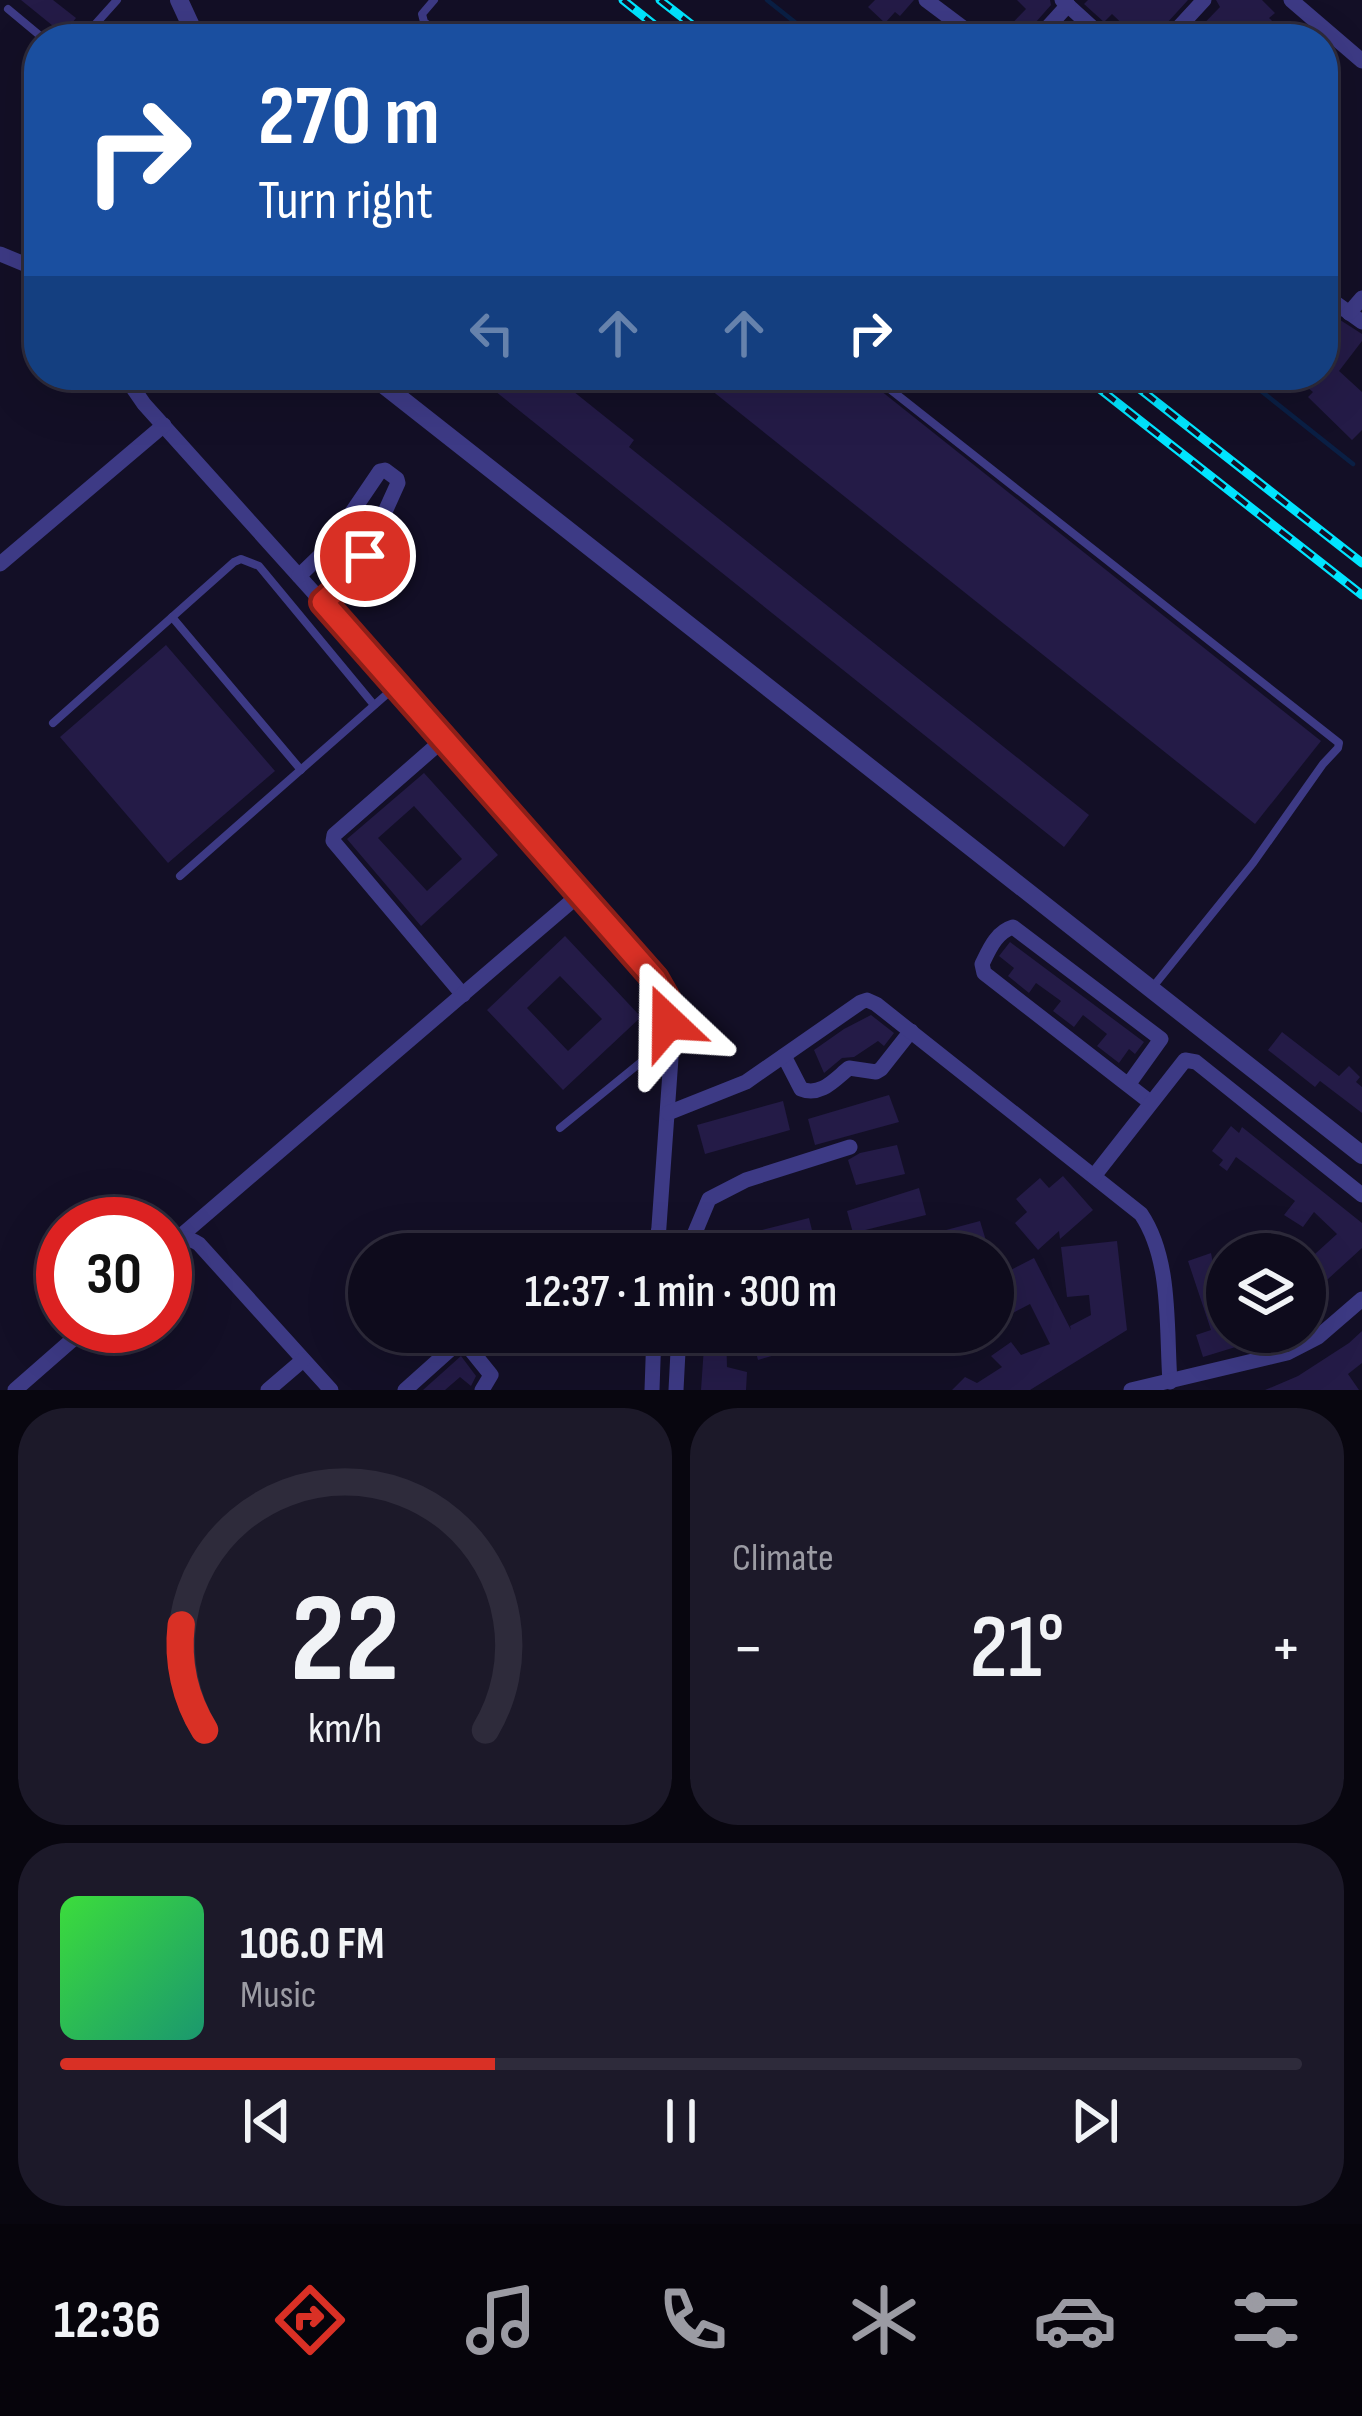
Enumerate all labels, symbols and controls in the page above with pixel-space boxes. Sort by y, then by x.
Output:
text: 270 m [258,67,440,168]
icon: right [60,72,216,228]
text: Turn right [258,169,433,234]
icon: left [459,300,525,366]
icon: ahead [585,300,651,366]
icon: ahead [711,300,777,366]
icon: right [837,300,903,366]
pin [314,505,416,607]
icon: arrive [332,523,398,589]
position arrow [605,959,731,1085]
speed limit sign: 30 [36,1197,192,1353]
map controls [1206,1233,1326,1353]
button: layers [1206,1233,1326,1353]
text: 12:37 · 1 min · 300 m [525,1265,837,1320]
text: Climate [732,1535,834,1582]
text: 22 [290,1567,400,1716]
text: 21° [969,1595,1065,1703]
text: − [732,1610,764,1689]
text: + [1270,1610,1302,1689]
text: km/h [308,1702,382,1754]
text: 106.0 FM [240,1917,385,1972]
text: Music [240,1972,316,2019]
icon: previous [234,2088,300,2154]
icon: pause [648,2088,714,2154]
icon: next [1062,2088,1128,2154]
icon: directions [268,2278,352,2362]
icon: music [459,2278,543,2362]
icon: phone [651,2278,735,2362]
icon: climate [842,2278,926,2362]
icon: car [1033,2278,1117,2362]
icon: filters [1224,2278,1308,2362]
text: 12:36 [54,2288,161,2353]

